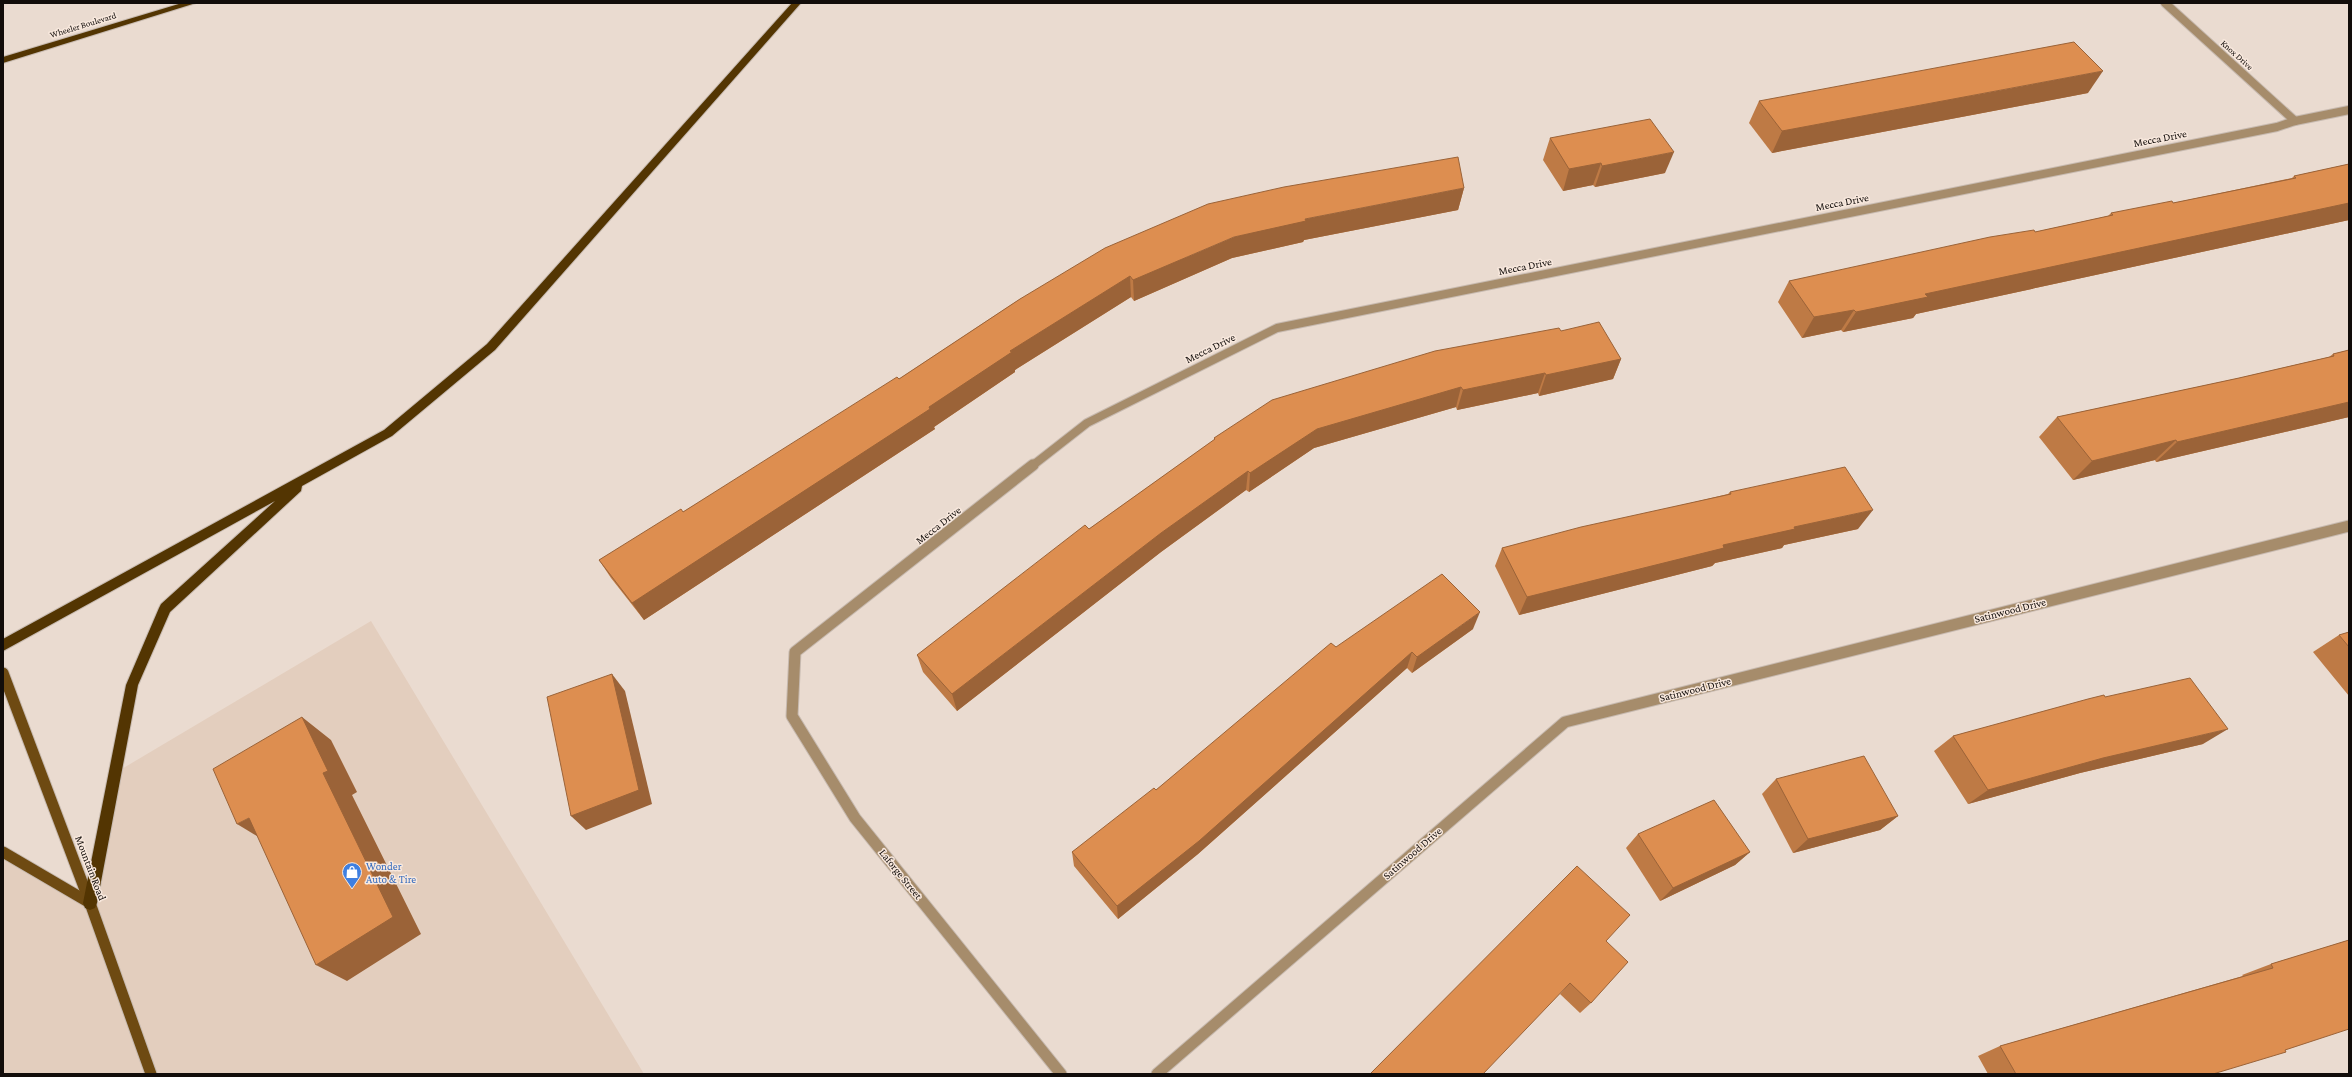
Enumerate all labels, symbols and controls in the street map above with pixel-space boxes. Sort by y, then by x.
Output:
street label: Wheeler Boulevard [49,10,118,40]
street label: Knox Drive [2219,38,2255,72]
street label: Mecca Drive [2132,127,2188,149]
street label: Mecca Drive [1814,191,1870,213]
street label: Mecca Drive [1497,255,1553,277]
street label: Mecca Drive [1183,331,1237,365]
street label: Mecca Drive [913,504,963,546]
street label: Satinwood Drive [1973,595,2047,625]
street label: Satinwood Drive [1658,674,1732,704]
street label: Satinwood Drive [1380,824,1444,882]
street label: Mountain Road [73,834,109,902]
street label: Laforge Street [876,847,925,902]
place label: Wonder Auto & Tire [366,860,416,885]
shop icon: Wonder Auto & Tire [341,861,363,889]

